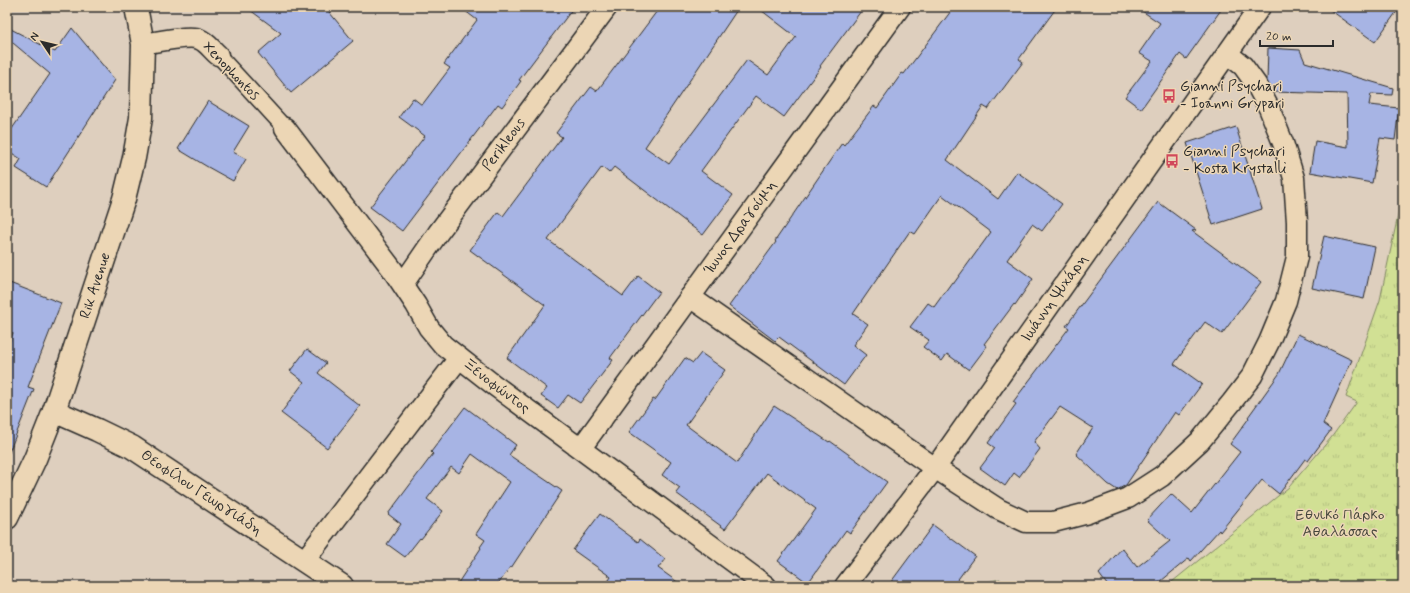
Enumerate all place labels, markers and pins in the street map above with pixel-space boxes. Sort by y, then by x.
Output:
place label: Gianni Psychari - Ioanni Grypari [1180,77,1285,114]
bus stop icon: Gianni Psychari - Ioanni Grypari [1161,88,1177,104]
place label: Gianni Psychari - Kosta Krystalli [1183,142,1287,179]
bus stop icon: Gianni Psychari - Kosta Krystalli [1164,153,1180,169]

